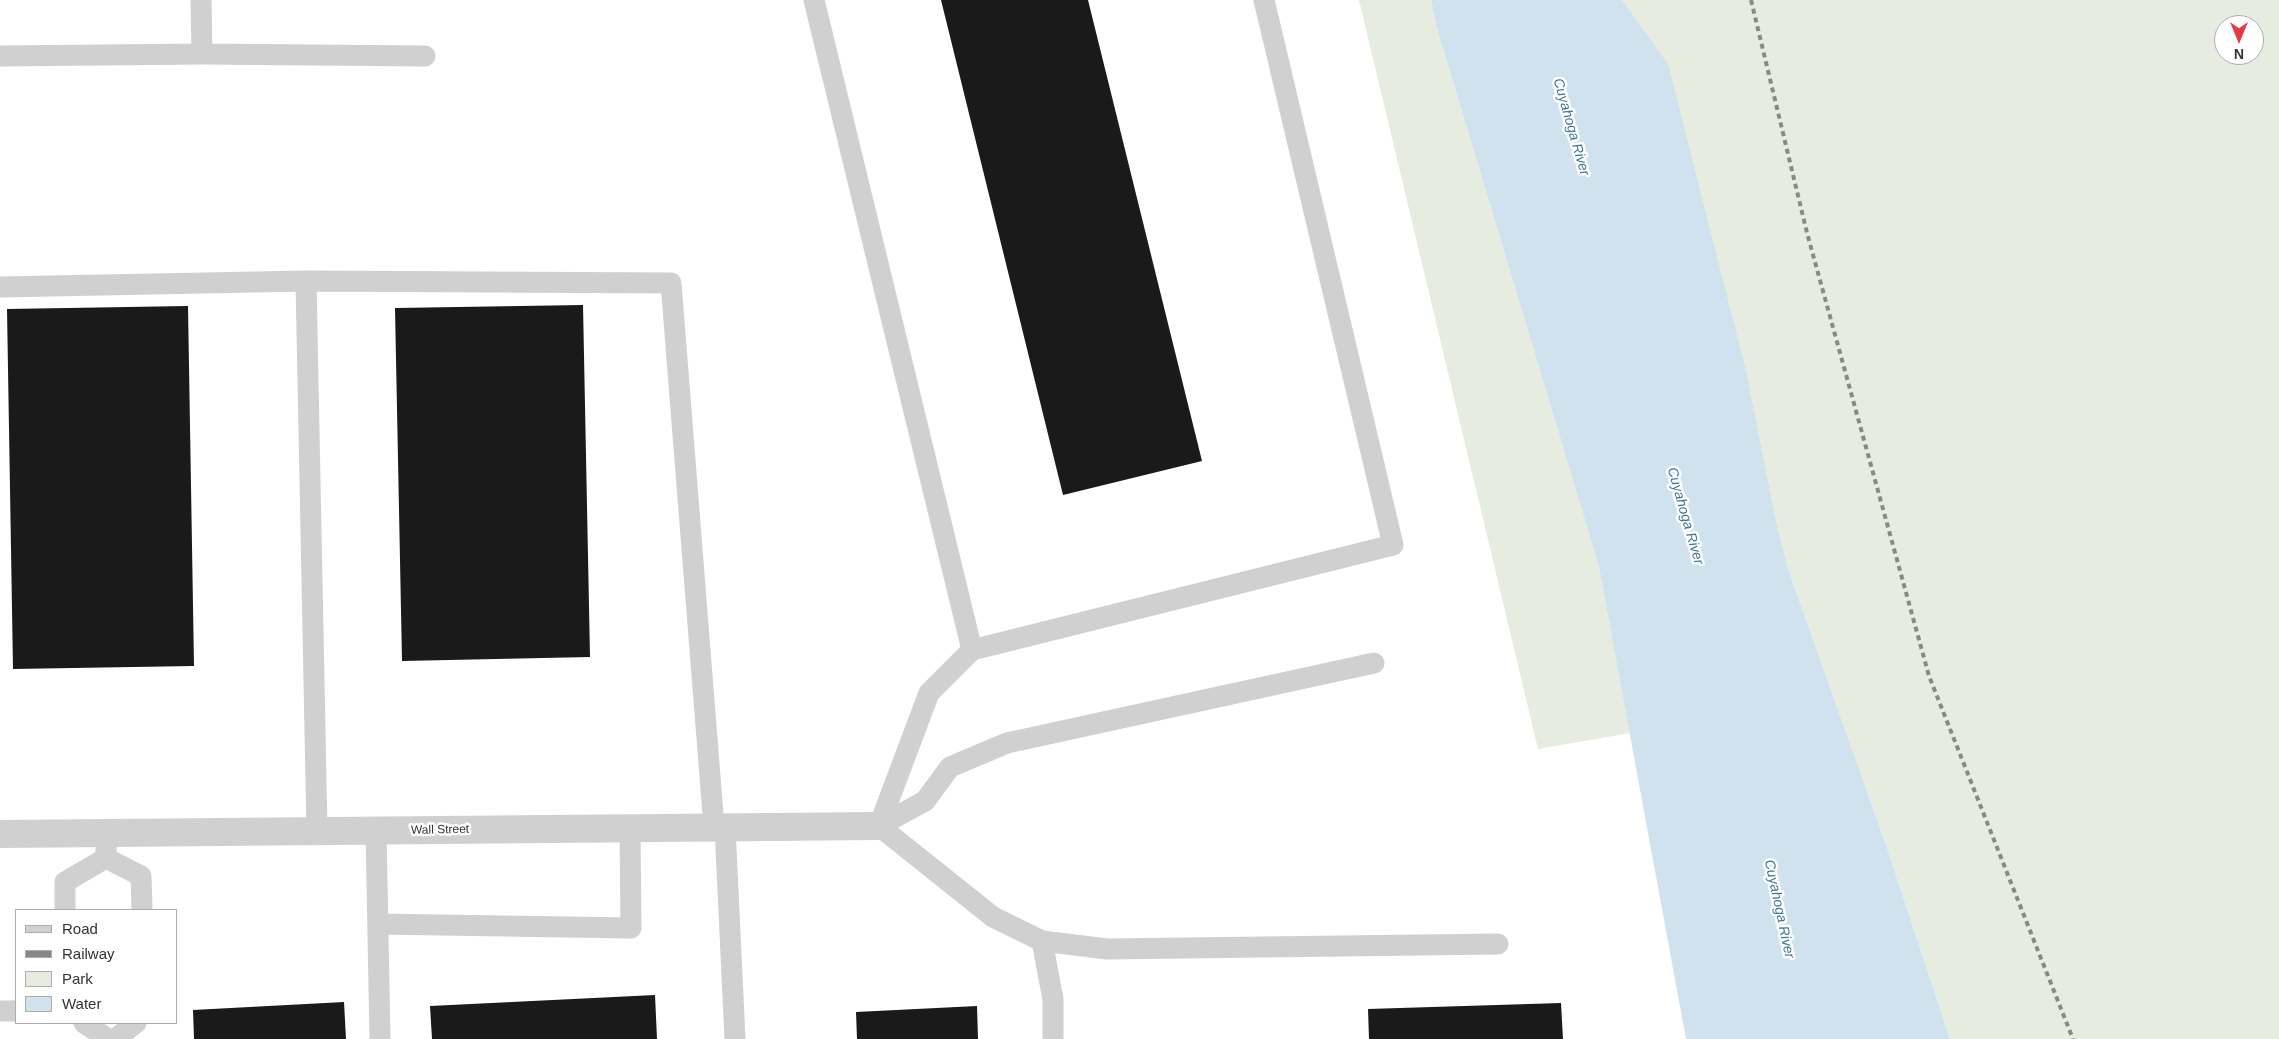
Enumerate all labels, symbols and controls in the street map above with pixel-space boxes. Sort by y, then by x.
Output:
north arrow [2214,15,2264,65]
text: N [2234,46,2244,62]
water label: Cuyahoga River [1549,76,1593,178]
water label: Cuyahoga River [1663,465,1707,567]
street label: Wall Street [411,822,469,838]
water label: Cuyahoga River [1760,858,1798,960]
legend [15,909,178,1024]
text: Road [62,920,98,937]
text: Railway [62,945,115,962]
text: Park [62,970,93,987]
text: Water [62,995,101,1012]

